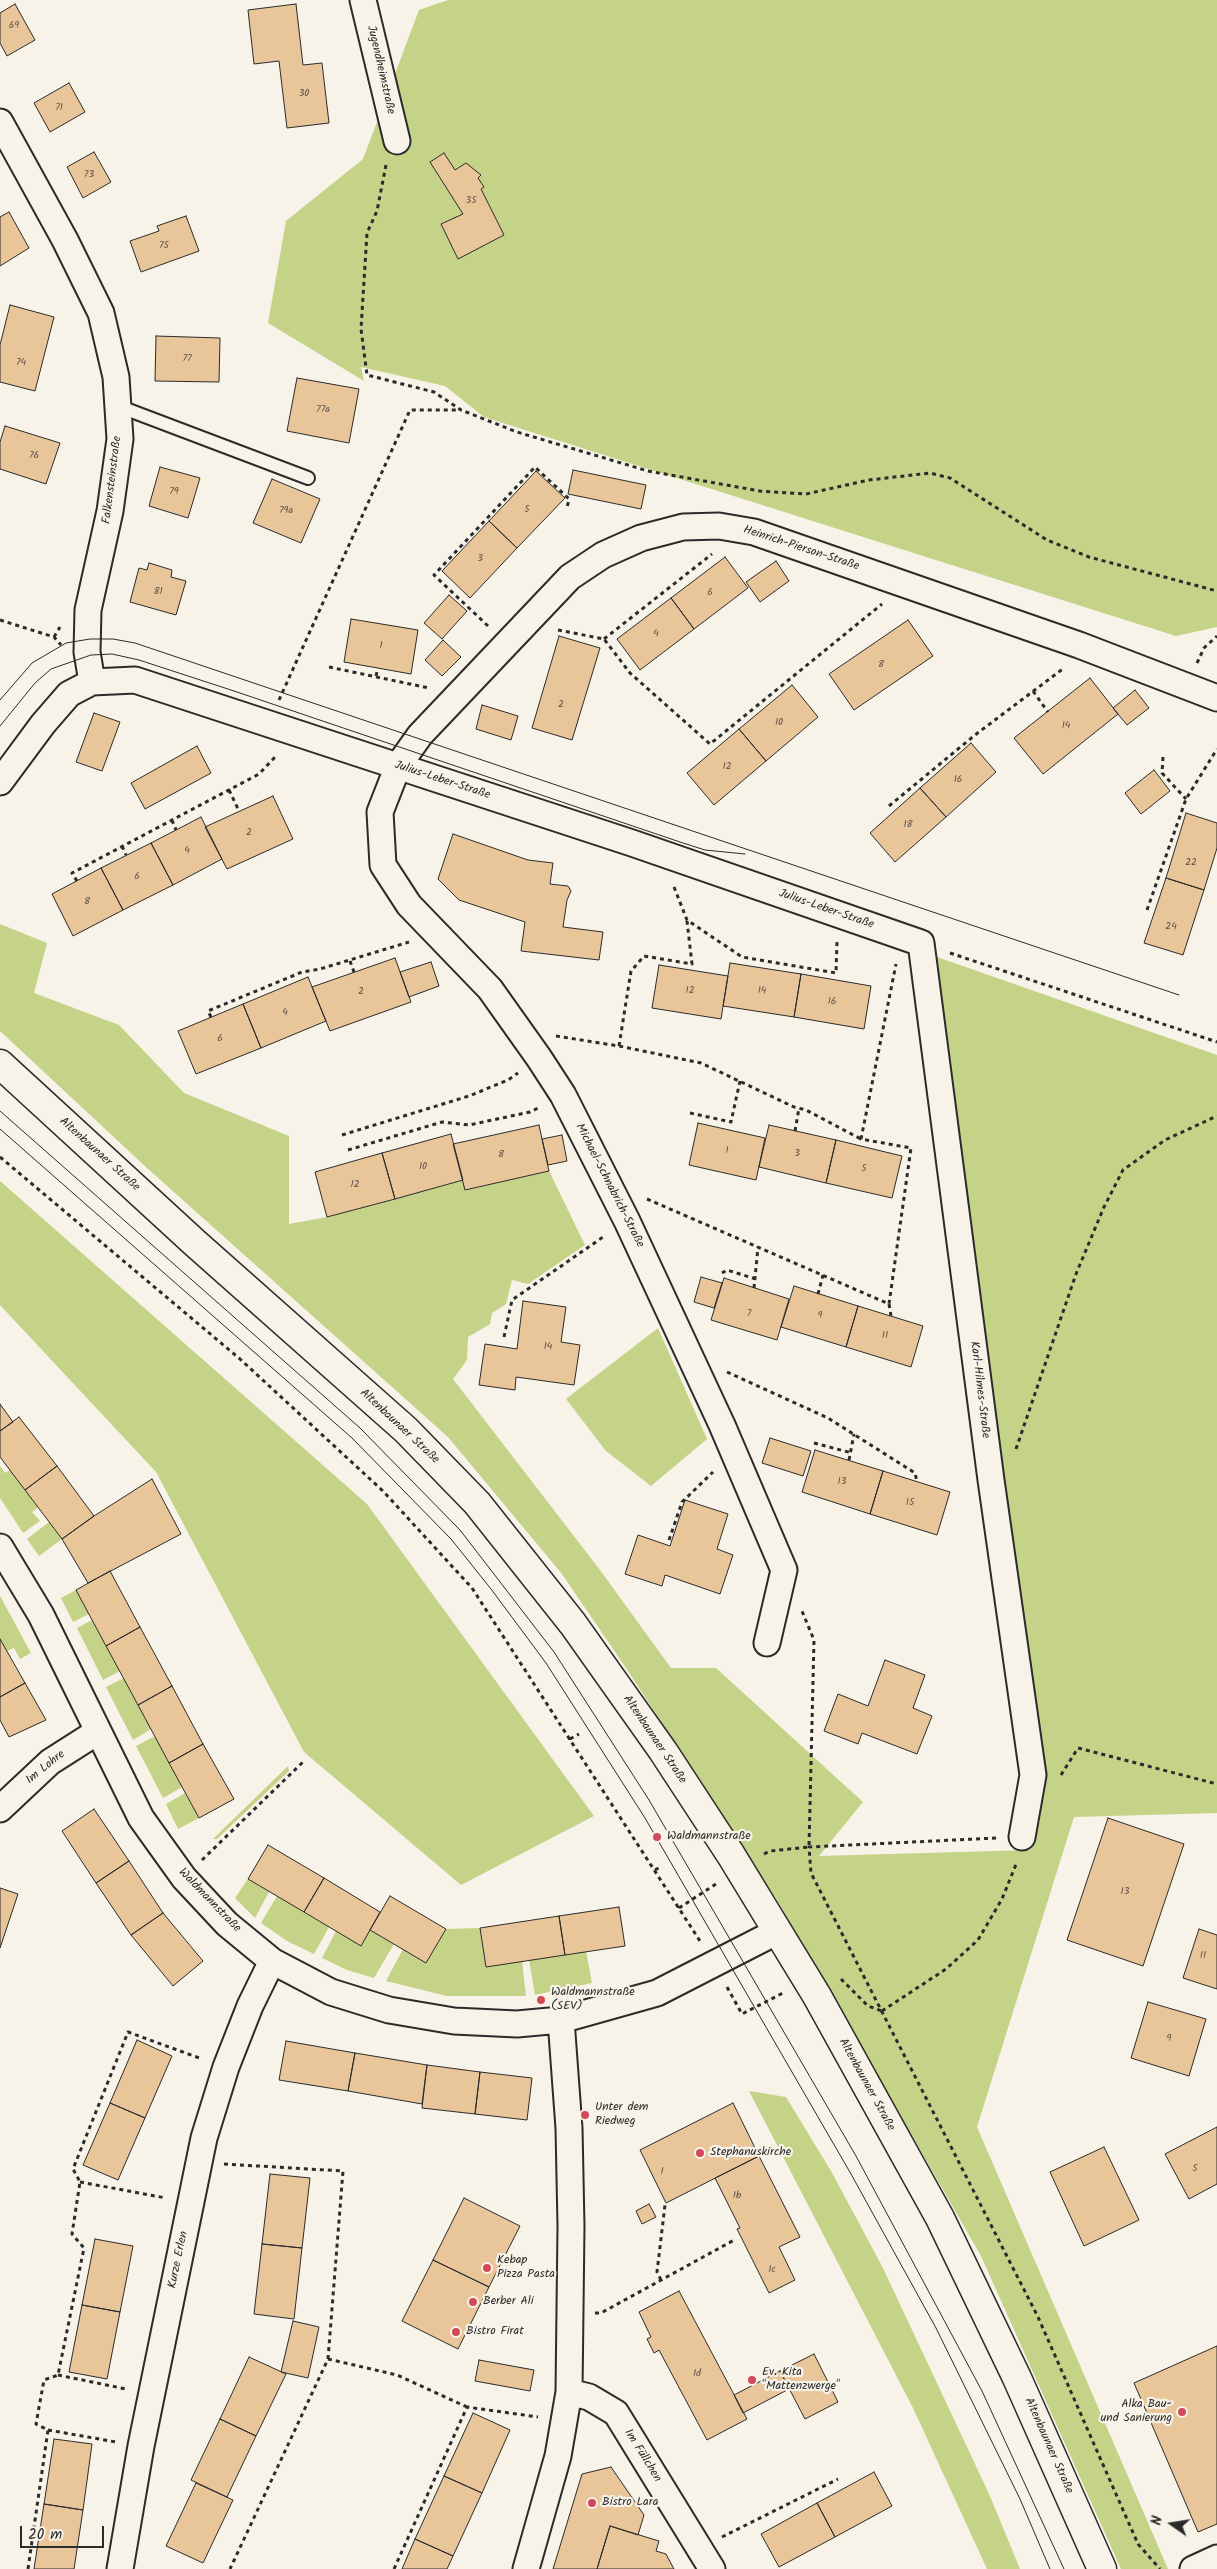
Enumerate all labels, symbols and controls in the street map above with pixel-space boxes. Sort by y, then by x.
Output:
house number: 69 [9,20,19,32]
street label: Jugendheimstraße [363,24,397,116]
house number: 30 [299,88,309,100]
house number: 71 [55,102,63,114]
house number: 73 [84,169,94,181]
house number: 35 [465,195,477,207]
house number: 75 [159,240,169,252]
house number: 77 [182,353,192,365]
house number: 74 [16,357,26,369]
house number: 77a [316,404,330,416]
street label: Falkensteinstraße [100,435,126,525]
house number: 76 [29,450,39,462]
house number: 79 [169,486,179,498]
house number: 5 [524,504,530,516]
house number: 79a [279,505,293,517]
street label: Heinrich-Pierson-Straße [741,523,861,575]
house number: 3 [477,553,483,565]
house number: 81 [153,586,163,598]
house number: 6 [707,587,713,599]
house number: 4 [653,628,659,640]
house number: 1 [379,640,383,652]
house number: 8 [878,659,884,671]
house number: 2 [558,699,564,711]
house number: 10 [775,717,783,729]
house number: 14 [1062,720,1070,732]
street label: Julius-Leber-Straße [392,759,492,803]
house number: 12 [723,761,731,773]
house number: 16 [954,774,962,786]
house number: 18 [903,819,913,831]
house number: 2 [246,827,252,839]
house number: 4 [184,845,190,857]
house number: 22 [1185,857,1197,869]
house number: 6 [134,871,140,883]
street label: Julius-Leber-Straße [777,887,875,933]
house number: 8 [84,896,90,908]
house number: 24 [1165,921,1177,933]
house number: 12 [686,985,694,997]
house number: 14 [758,985,766,997]
house number: 2 [358,986,364,998]
house number: 16 [828,996,836,1008]
house number: 4 [282,1007,288,1019]
house number: 6 [217,1033,223,1045]
street label: Altenbaunaer Straße [56,1115,142,1195]
street label: Michael-Schnabrich-Straße [571,1122,647,1250]
house number: 1 [725,1145,729,1157]
house number: 3 [794,1148,800,1160]
house number: 8 [498,1149,504,1161]
house number: 10 [419,1161,427,1173]
house number: 5 [861,1163,867,1175]
house number: 12 [351,1179,359,1191]
house number: 7 [747,1308,751,1320]
house number: 9 [818,1310,822,1322]
house number: 11 [882,1330,888,1342]
house number: 14 [544,1341,552,1353]
street label: Karl-Hilmes-Straße [966,1341,992,1439]
street label: Altenbaunaer Straße [356,1386,442,1468]
house number: 13 [838,1476,846,1488]
house number: 15 [906,1497,914,1509]
street label: Altenbaunaer Straße [619,1693,689,1787]
street label: Im Lohre [24,1748,68,1788]
place label: Waldmannstraße [667,1830,751,1844]
marker: Waldmannstraße [651,1831,663,1843]
street label: Waldmannstraße [175,1866,243,1936]
house number: 13 [1121,1886,1129,1898]
house number: 11 [1200,1950,1206,1962]
place label: Waldmannstraße (SEV) [551,1986,635,2014]
marker: Waldmannstraße (SEV) [535,1994,547,2006]
house number: 9 [1167,2033,1171,2045]
street label: Altenbaunaer Straße [835,2036,897,2134]
place label: Unter dem Riedweg [595,2101,648,2129]
marker: Unter dem Riedweg [579,2109,591,2121]
place label: Stephanuskirche [710,2146,791,2160]
marker: Stephanuskirche [694,2147,706,2159]
house number: 5 [1192,2163,1198,2175]
house number: 1 [660,2166,664,2178]
house number: 1b [733,2190,741,2202]
street label: Kurze Erlen [166,2230,192,2290]
place label: Kebap Pizza Pasta [497,2254,555,2282]
marker: Kebap Pizza Pasta [481,2262,493,2274]
house number: 1c [768,2264,776,2276]
place label: Berber Ali [483,2295,534,2309]
marker: Berber Ali [467,2296,479,2308]
place label: Bistro Firat [466,2325,524,2339]
marker: Bistro Firat [450,2326,462,2338]
place label: Ev. Kita "Mattenzwerge" [762,2366,840,2394]
house number: 1d [693,2368,701,2380]
marker: Ev. Kita "Mattenzwerge" [746,2374,758,2386]
street label: Altenbaunaer Straße [1020,2396,1076,2496]
place label: Alka Bau- und Sanierung [1101,2398,1172,2426]
marker: Alka Bau- und Sanierung [1176,2406,1188,2418]
street label: Im Füllchen [620,2427,664,2485]
place label: Bistro Lara [602,2496,658,2510]
marker: Bistro Lara [586,2497,598,2509]
north arrow [1147,2499,1197,2549]
text: N [1146,2514,1169,2527]
scale bar [22,2516,106,2548]
text: 20 m [28,2523,62,2547]

